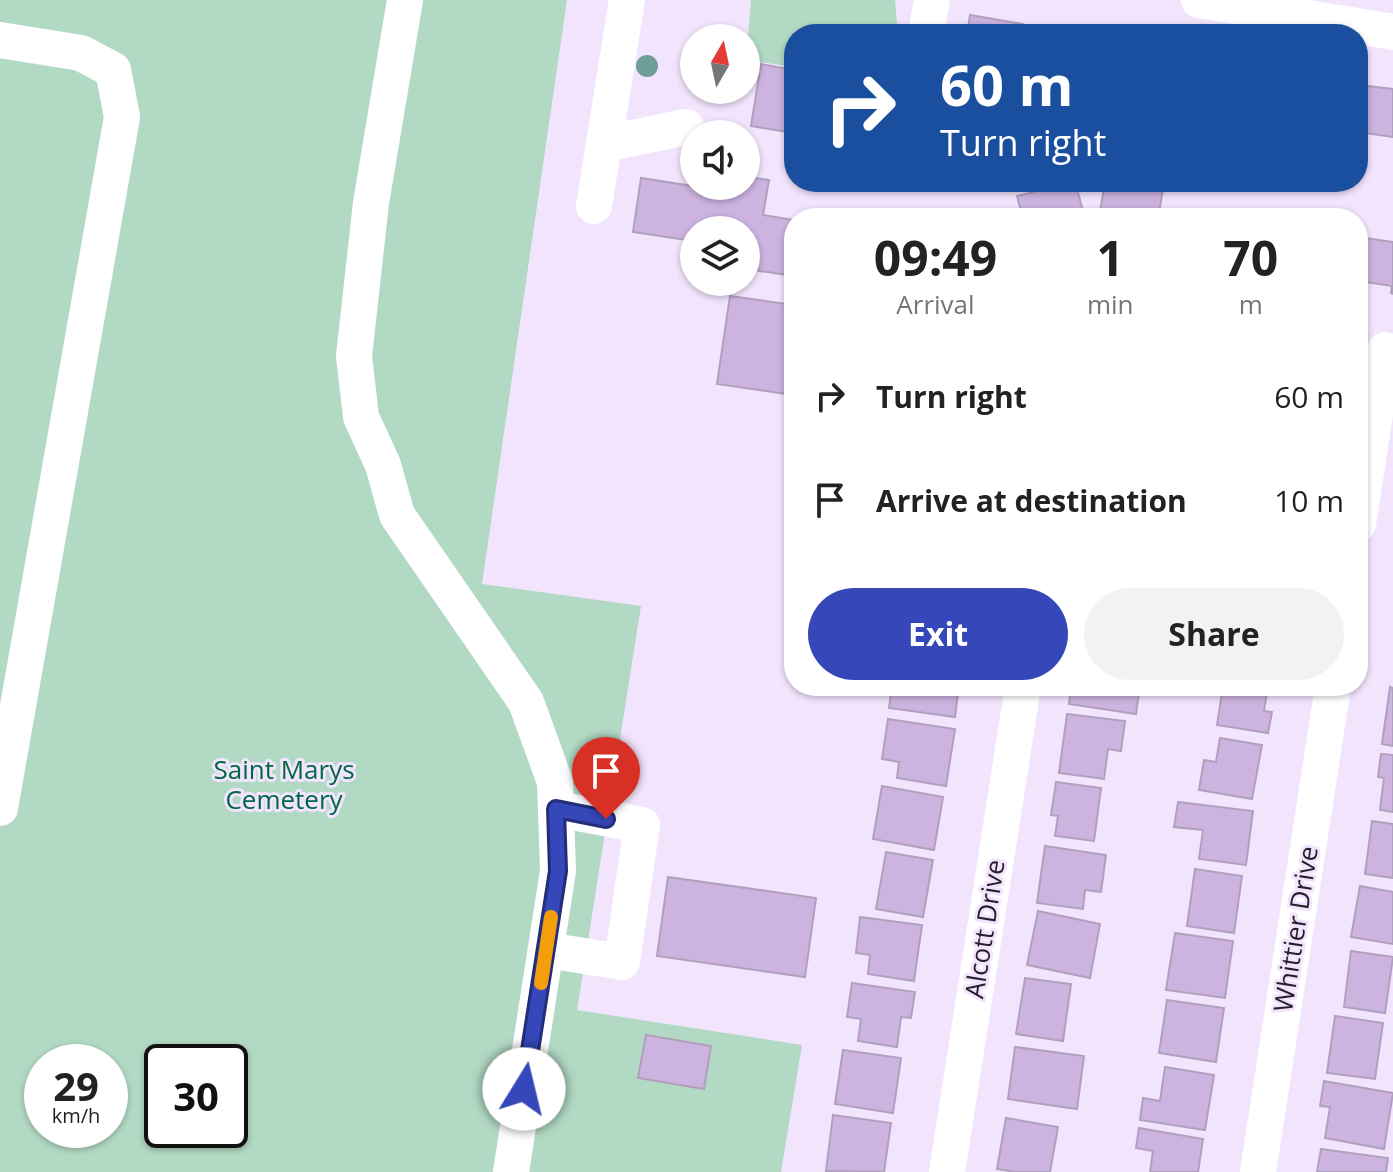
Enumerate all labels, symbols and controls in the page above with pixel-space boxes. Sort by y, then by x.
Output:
north arrow [680,24,760,104]
map controls [680,24,760,296]
text: 60 m [940,46,1074,122]
icon: right [808,56,912,160]
text: Turn right [940,118,1106,167]
button: sound [680,120,760,200]
button: layers [680,216,760,296]
text: 09:49 [874,225,997,290]
text: 1 [1097,225,1124,290]
text: 70 [1223,225,1278,290]
text: Arrival [896,286,975,322]
text: min [1087,286,1134,322]
text: m [1239,286,1263,322]
icon: right [808,374,852,418]
text: Turn right [876,376,1027,417]
text: 60 m [1274,376,1344,417]
icon: arrive [808,478,852,522]
text: Arrive at destination [876,480,1187,521]
text: 10 m [1274,480,1344,521]
button: Exit [808,588,1068,680]
button: Share [1084,588,1344,680]
pin [572,737,640,819]
icon: arrive [584,749,628,793]
park label: Saint Marys Cemetery [213,751,355,817]
street label: Whittier Drive [1264,843,1326,1014]
street label: Alcott Drive [955,857,1013,1001]
speed limit sign: 30 [144,1044,248,1148]
position arrow [482,1047,566,1131]
text: 29 [53,1058,99,1113]
text: km/h [52,1102,100,1129]

